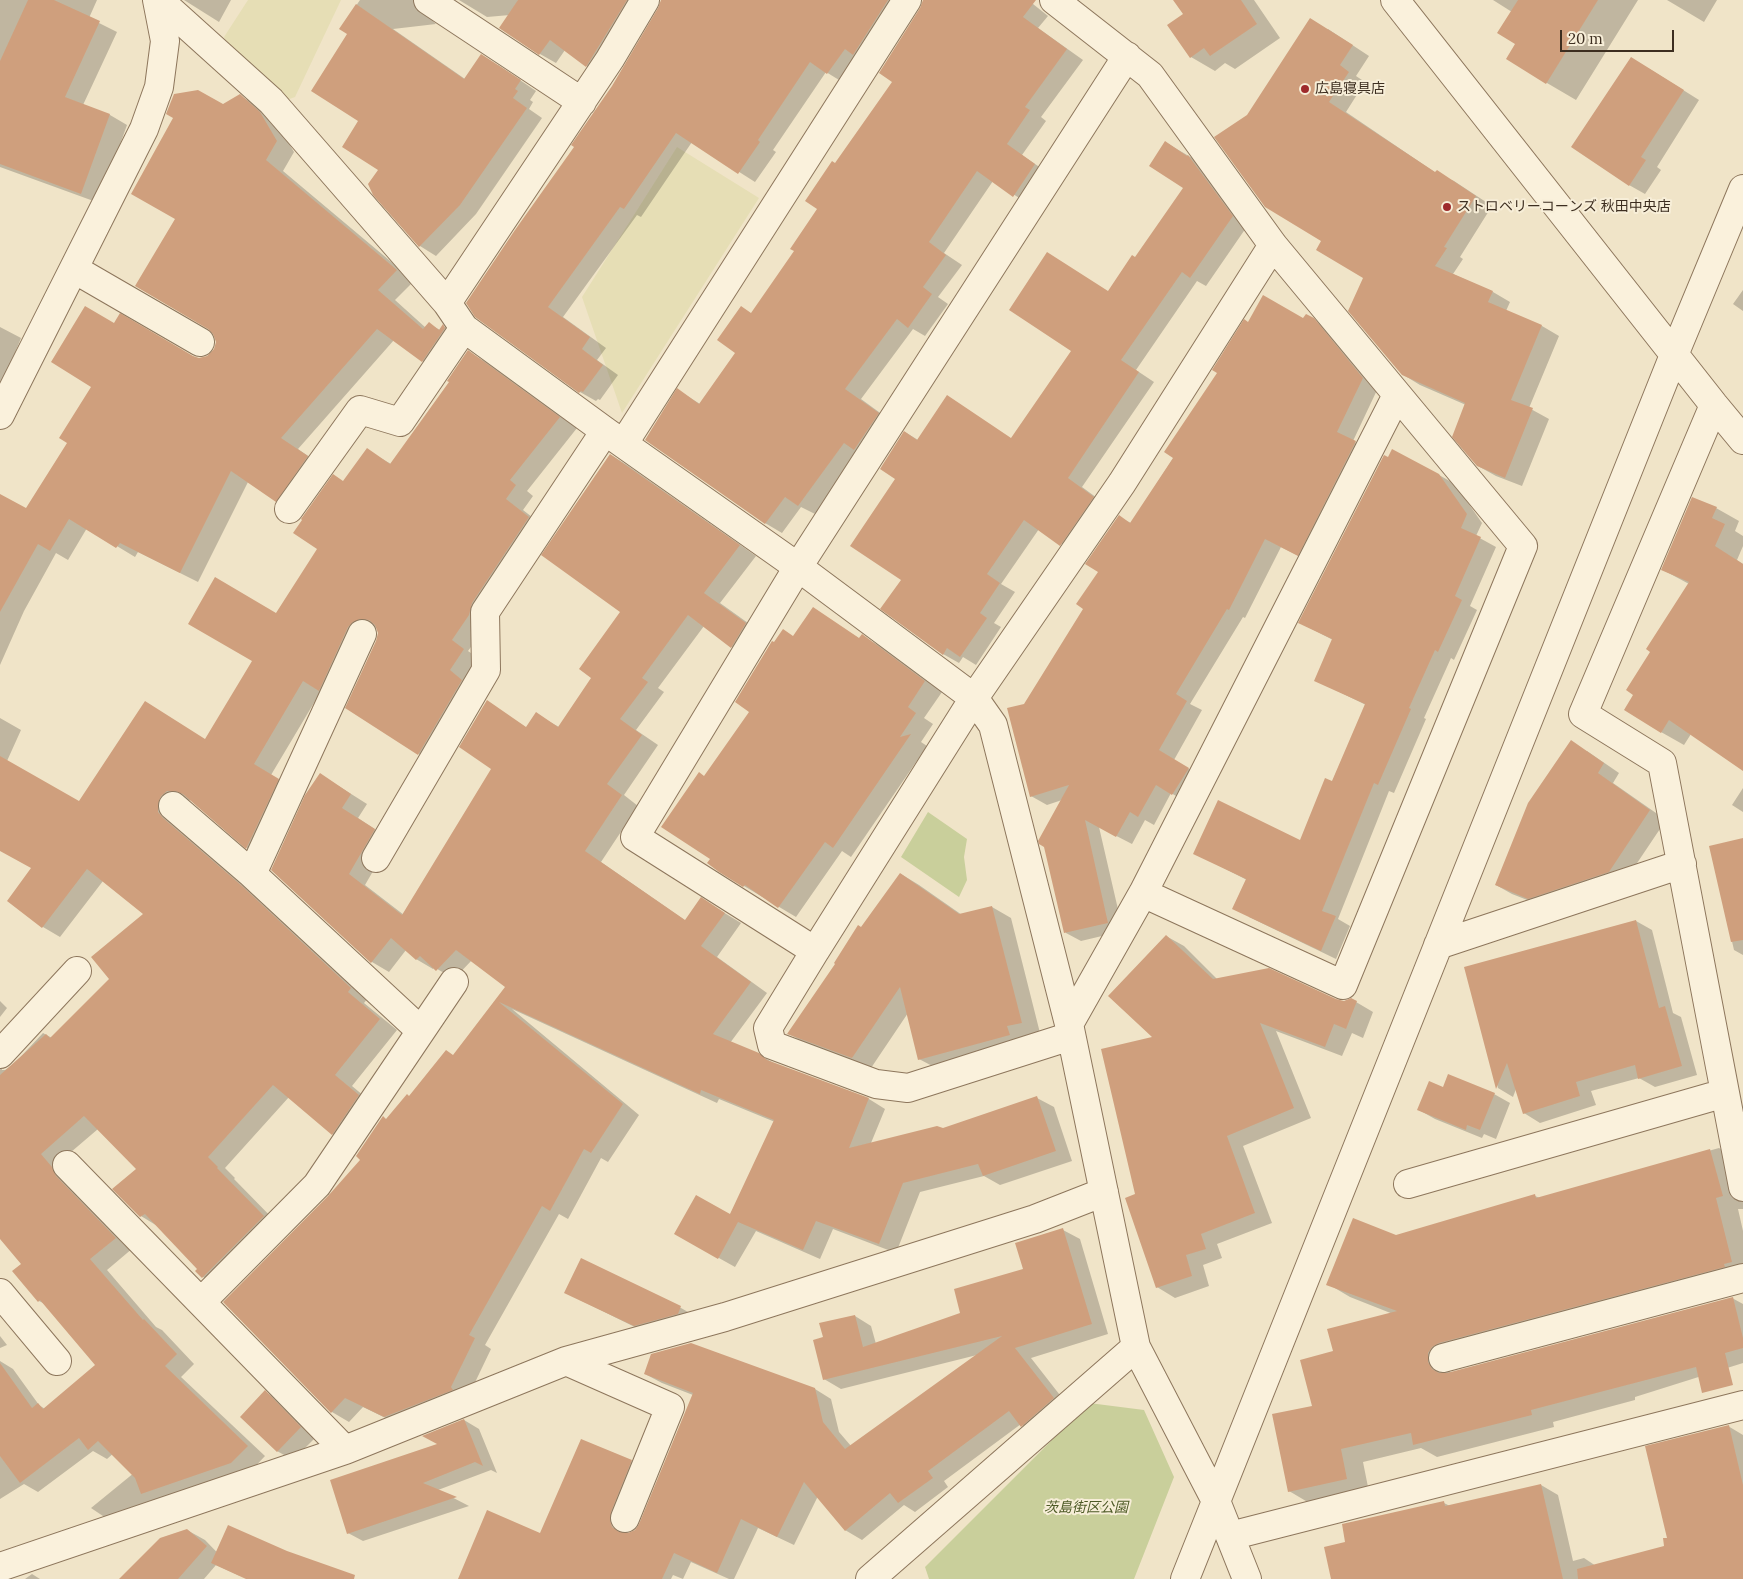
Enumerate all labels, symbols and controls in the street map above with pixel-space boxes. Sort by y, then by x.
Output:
scale bar [1563,20,1677,52]
text: 20 m [1568,29,1603,48]
place label: 広島寝具店 [1315,81,1385,97]
marker: 広島寝具店 [1299,83,1311,95]
place label: ストロベリーコーンズ 秋田中央店 [1457,199,1671,215]
marker: ストロベリーコーンズ 秋田中央店 [1441,201,1453,213]
park label: 茨島街区公園 [1044,1500,1128,1516]

